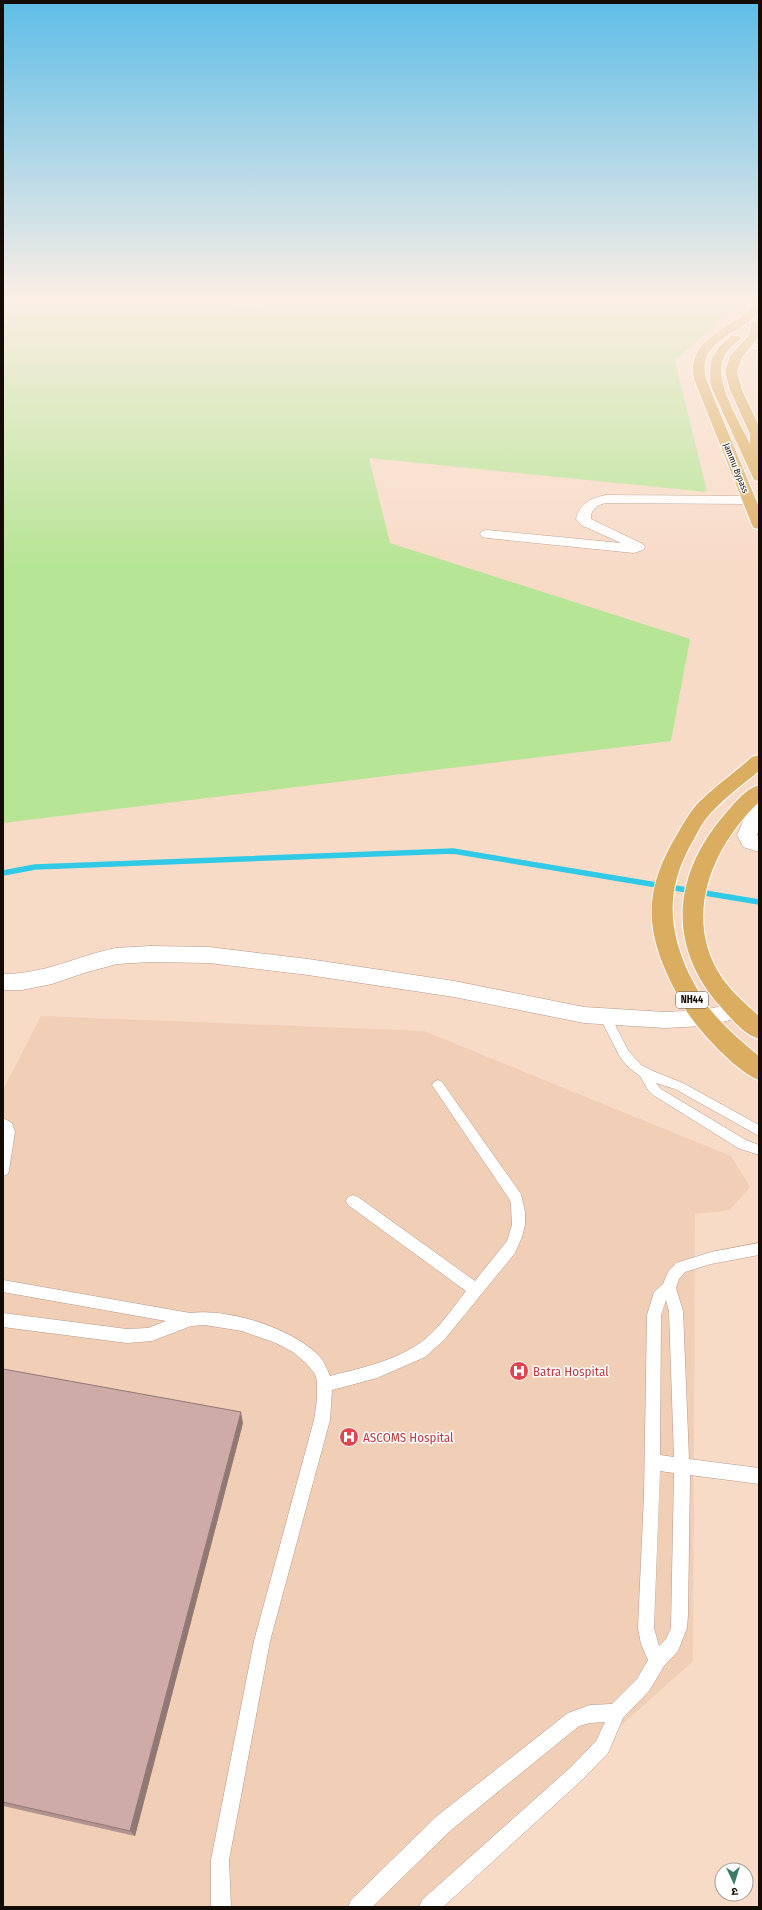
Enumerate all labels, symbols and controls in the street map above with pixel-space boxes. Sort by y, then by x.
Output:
street label: Jammu Bypass [721,441,751,495]
road number: NH44 [676,992,708,1008]
hospital icon: Batra Hospital [508,1360,530,1382]
place label: Batra Hospital [533,1364,609,1379]
hospital icon: ASCOMS Hospital [338,1426,360,1448]
place label: ASCOMS Hospital [363,1430,454,1445]
north arrow [714,1862,754,1902]
text: उ [730,1885,738,1898]

